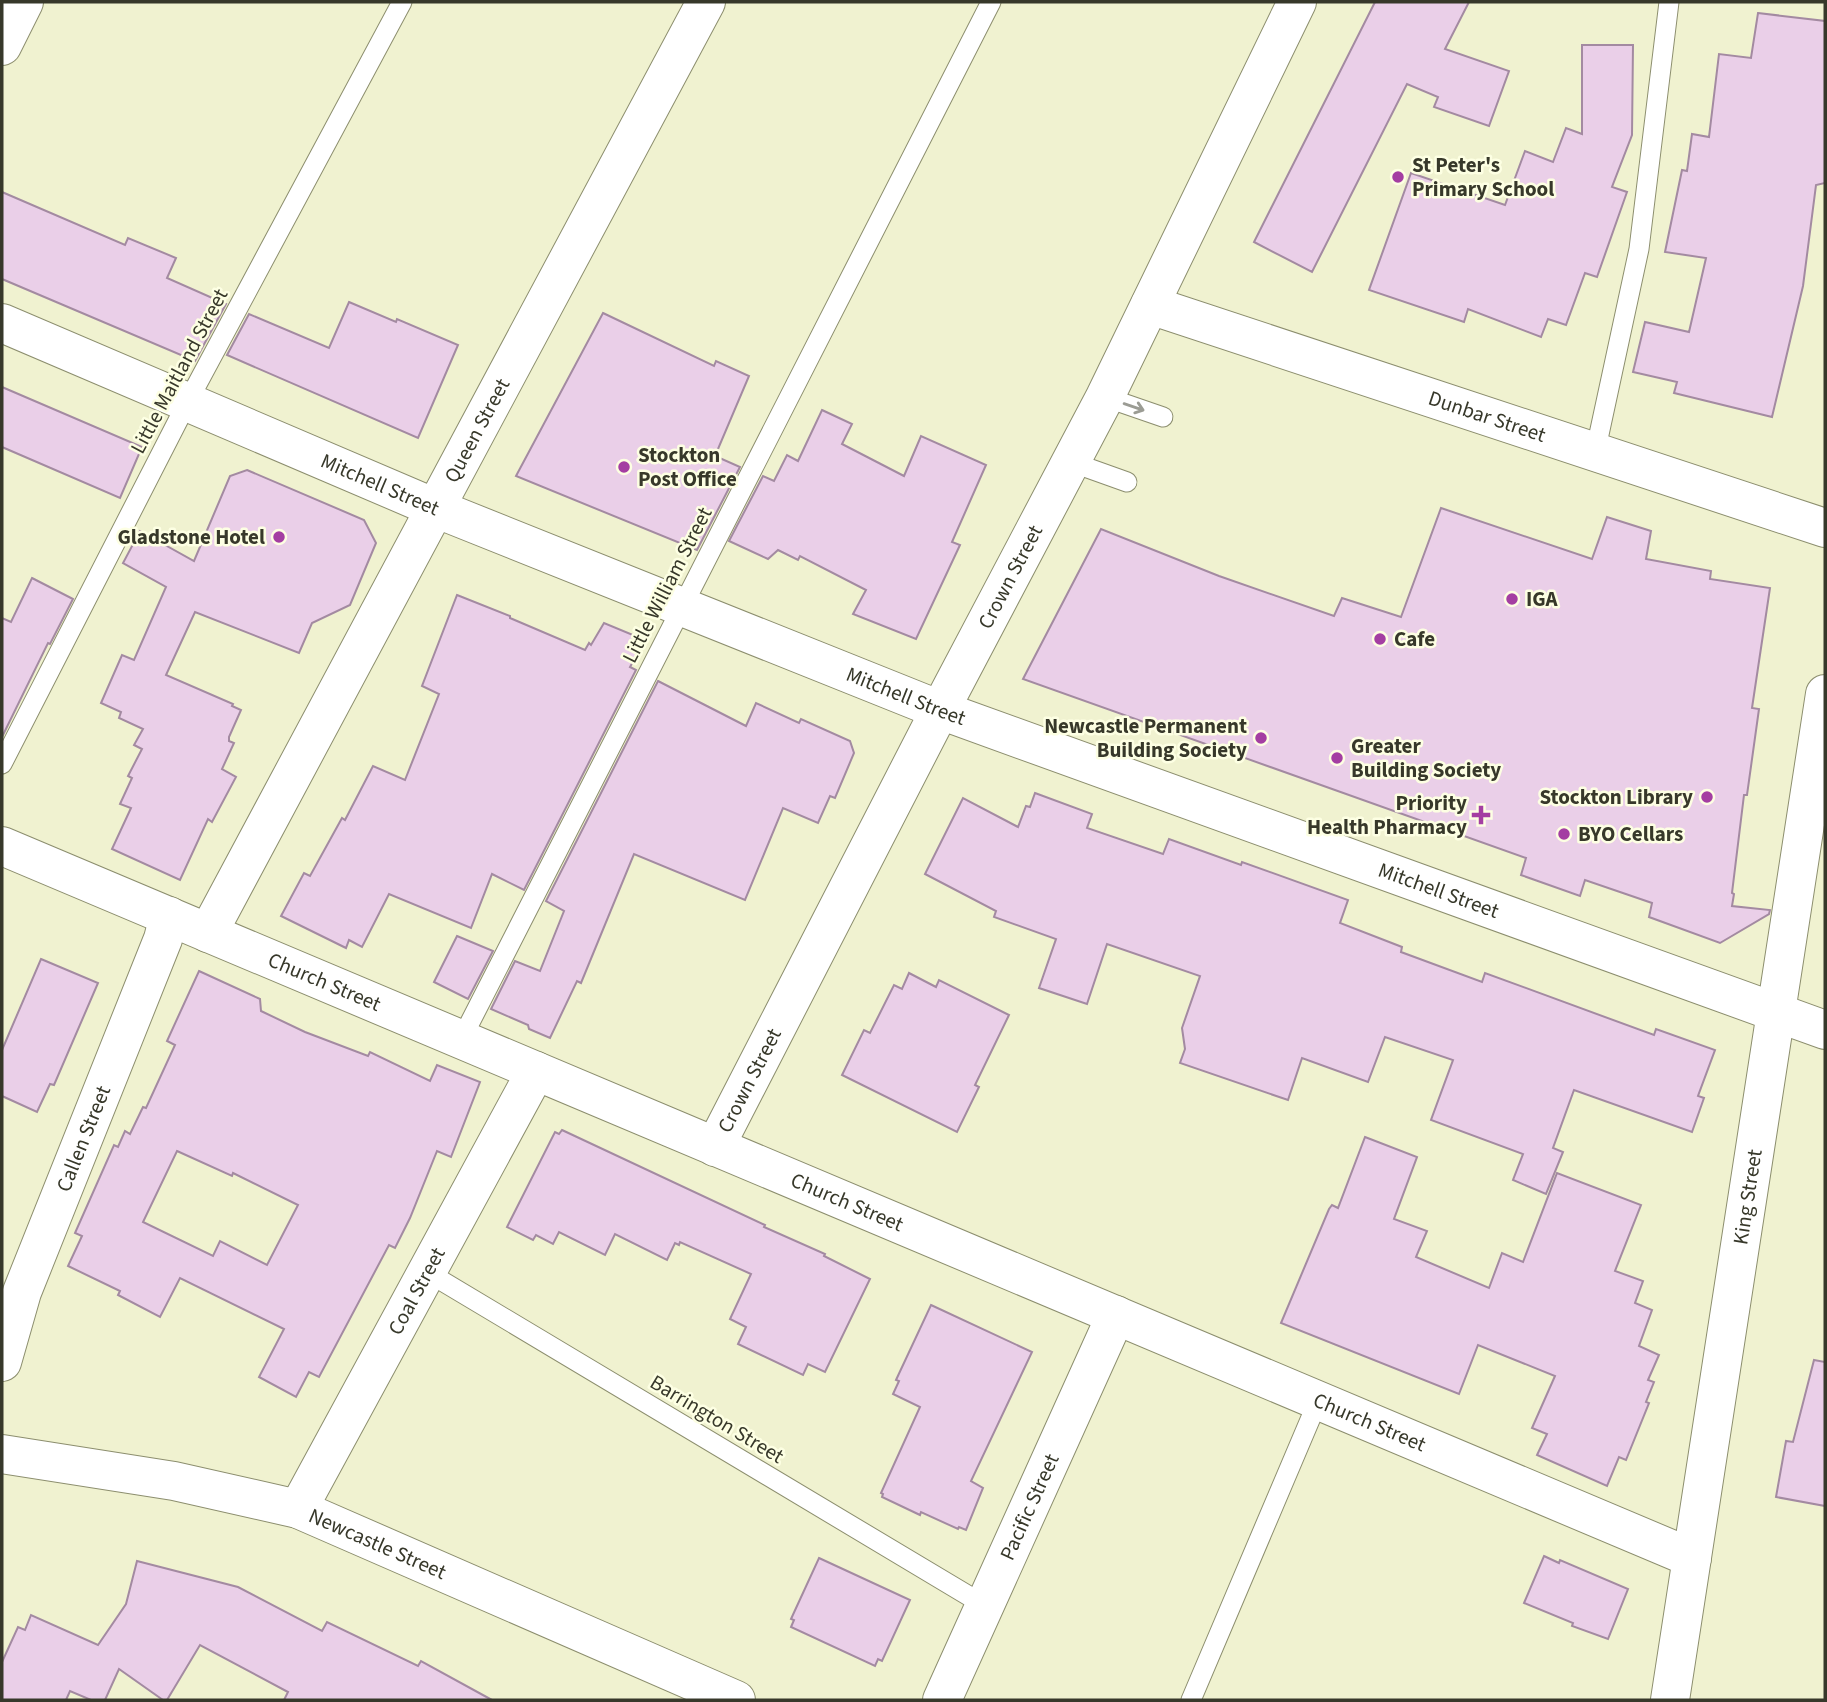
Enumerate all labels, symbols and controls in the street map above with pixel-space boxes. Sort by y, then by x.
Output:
place label: St Peter's Primary School [1412,150,1554,204]
marker: St Peter's Primary School [1390,169,1406,185]
street label: Little Maitland Street [123,283,235,459]
street label: Queen Street [437,373,517,488]
street label: Dunbar Street [1424,383,1550,450]
one-way arrow [1122,402,1144,414]
place label: Stockton Post Office [638,440,737,494]
street label: Mitchell Street [316,446,444,523]
marker: Stockton Post Office [616,459,632,475]
street label: Little William Street [615,502,719,668]
street label: Crown Street [970,520,1050,634]
place label: Gladstone Hotel [117,522,265,552]
marker: Gladstone Hotel [271,529,287,545]
place label: IGA [1526,584,1559,614]
marker: IGA [1504,591,1520,607]
place label: Cafe [1394,624,1435,654]
marker: Cafe [1372,631,1388,647]
street label: Mitchell Street [842,659,970,733]
place label: Newcastle Permanent Building Society [1044,711,1247,765]
marker: Newcastle Permanent Building Society [1253,730,1269,746]
place label: Greater Building Society [1351,731,1501,785]
marker: Greater Building Society [1329,750,1345,766]
place label: Stockton Library [1539,782,1693,812]
place label: Priority Health Pharmacy [1307,788,1467,842]
marker: Stockton Library [1699,789,1715,805]
marker: Priority Health Pharmacy [1473,807,1489,823]
place label: BYO Cellars [1578,819,1683,849]
marker: BYO Cellars [1556,826,1572,842]
street label: Mitchell Street [1374,855,1503,926]
street label: Church Street [264,945,386,1019]
street label: Crown Street [710,1023,789,1138]
street label: Callen Street [49,1081,118,1196]
street label: King Street [1725,1147,1770,1247]
street label: Church Street [786,1165,908,1239]
street label: Coal Street [380,1242,452,1340]
street label: Barrington Street [644,1367,790,1471]
street label: Church Street [1309,1385,1431,1459]
street label: Pacific Street [992,1449,1066,1565]
street label: Newcastle Street [304,1501,451,1587]

